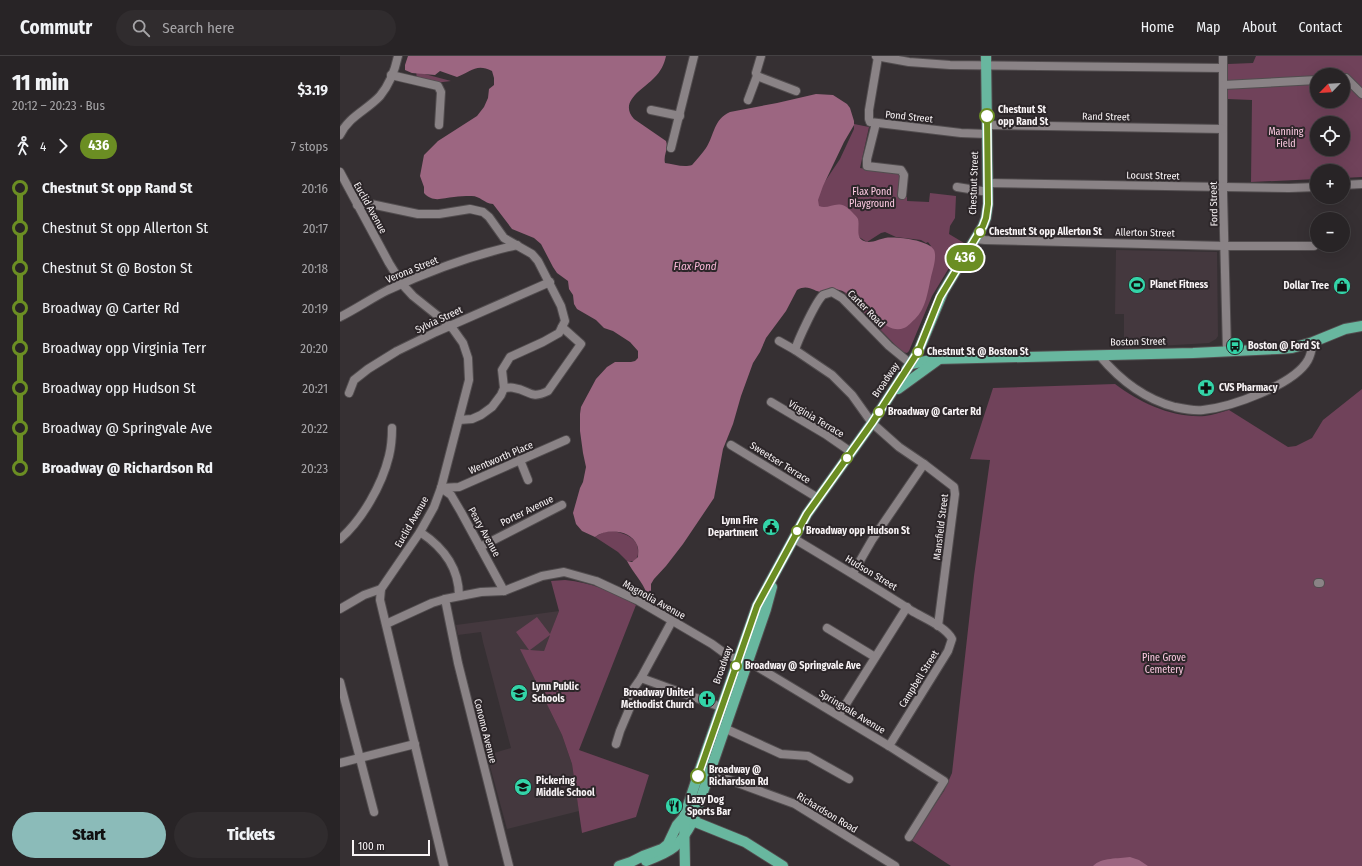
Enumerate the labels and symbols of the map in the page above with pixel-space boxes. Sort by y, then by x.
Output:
north arrow [1310,68,1350,108]
place label: Chestnut St opp Rand St [998,104,1049,128]
marker: Chestnut St opp Rand St [979,108,995,124]
street label: Pond Street [885,109,934,126]
street label: Rand Street [1082,111,1131,123]
park label: Manning Field [1268,126,1304,150]
street label: Chestnut Street [967,150,981,215]
street label: Locust Street [1126,170,1181,182]
street label: Euclid Avenue [351,180,389,236]
street label: Ford Street [1208,181,1220,227]
park label: Flax Pond Playground [849,186,895,210]
marker: Chestnut St opp Allerton St [974,226,986,238]
place label: Chestnut St opp Allerton St [989,226,1102,238]
street label: Allerton Street [1115,226,1176,240]
line badge: 436 [942,245,988,271]
street label: Verona Street [384,254,441,286]
water label: Flax Pond [673,260,717,273]
sports icon: Planet Fitness [1127,275,1147,295]
shop icon: Dollar Tree [1332,276,1352,296]
place label: Planet Fitness [1150,279,1209,291]
place label: Dollar Tree [1283,280,1329,292]
street label: Carter Road [845,288,887,330]
street label: Sylvia Street [414,304,465,336]
street label: Boston Street [1110,336,1167,348]
bus stop icon: Boston @ Ford St [1225,336,1245,356]
place label: Boston @ Ford St [1248,340,1320,352]
marker: Chestnut St @ Boston St [912,346,924,358]
place label: Chestnut St @ Boston St [927,346,1029,358]
street label: Broadway [870,360,902,400]
pharmacy icon: CVS Pharmacy [1196,378,1216,398]
place label: CVS Pharmacy [1219,382,1278,394]
street label: Virginia Terrace [786,398,846,440]
marker: Broadway @ Carter Rd [873,406,885,418]
place label: Broadway @ Carter Rd [888,406,981,418]
street label: Wentworth Place [467,439,535,477]
street label: Sweetser Terrace [747,440,813,486]
unlabelled marker [841,452,853,464]
street label: Mansfield Street [931,492,951,561]
street label: Porter Avenue [498,493,556,529]
street label: Euclid Avenue [393,494,431,550]
street label: Peary Avenue [465,505,503,559]
place label: Lynn Fire Department [708,515,758,539]
public building icon: Lynn Fire Department [761,517,781,537]
marker: Broadway opp Hudson St [791,525,803,537]
place label: Broadway opp Hudson St [806,525,910,537]
street label: Hudson Street [843,553,900,594]
street label: Magnolia Avenue [621,578,687,622]
street label: Broadway [711,644,735,686]
street label: Campbell Street [897,647,942,710]
park label: Pine Grove Cemetery [1142,652,1186,676]
marker: Broadway @ Springvale Ave [730,660,742,672]
place label: Broadway @ Springvale Ave [745,660,861,672]
place label: Lynn Public Schools [532,681,579,705]
school or university icon: Lynn Public Schools [509,683,529,703]
place label: Broadway United Methodist Church [621,687,694,711]
street label: Springvale Avenue [817,687,887,737]
church icon: Broadway United Methodist Church [697,689,717,709]
street label: Conomo Avenue [471,698,499,765]
place label: Broadway @ Richardson Rd [709,764,769,788]
marker: Broadway @ Richardson Rd [690,768,706,784]
place label: Pickering Middle School [536,775,595,799]
school or university icon: Pickering Middle School [513,777,533,797]
street label: Richardson Road [794,790,860,836]
place label: Lazy Dog Sports Bar [687,794,731,818]
restaurant icon: Lazy Dog Sports Bar [664,796,684,816]
scale bar [352,838,430,857]

